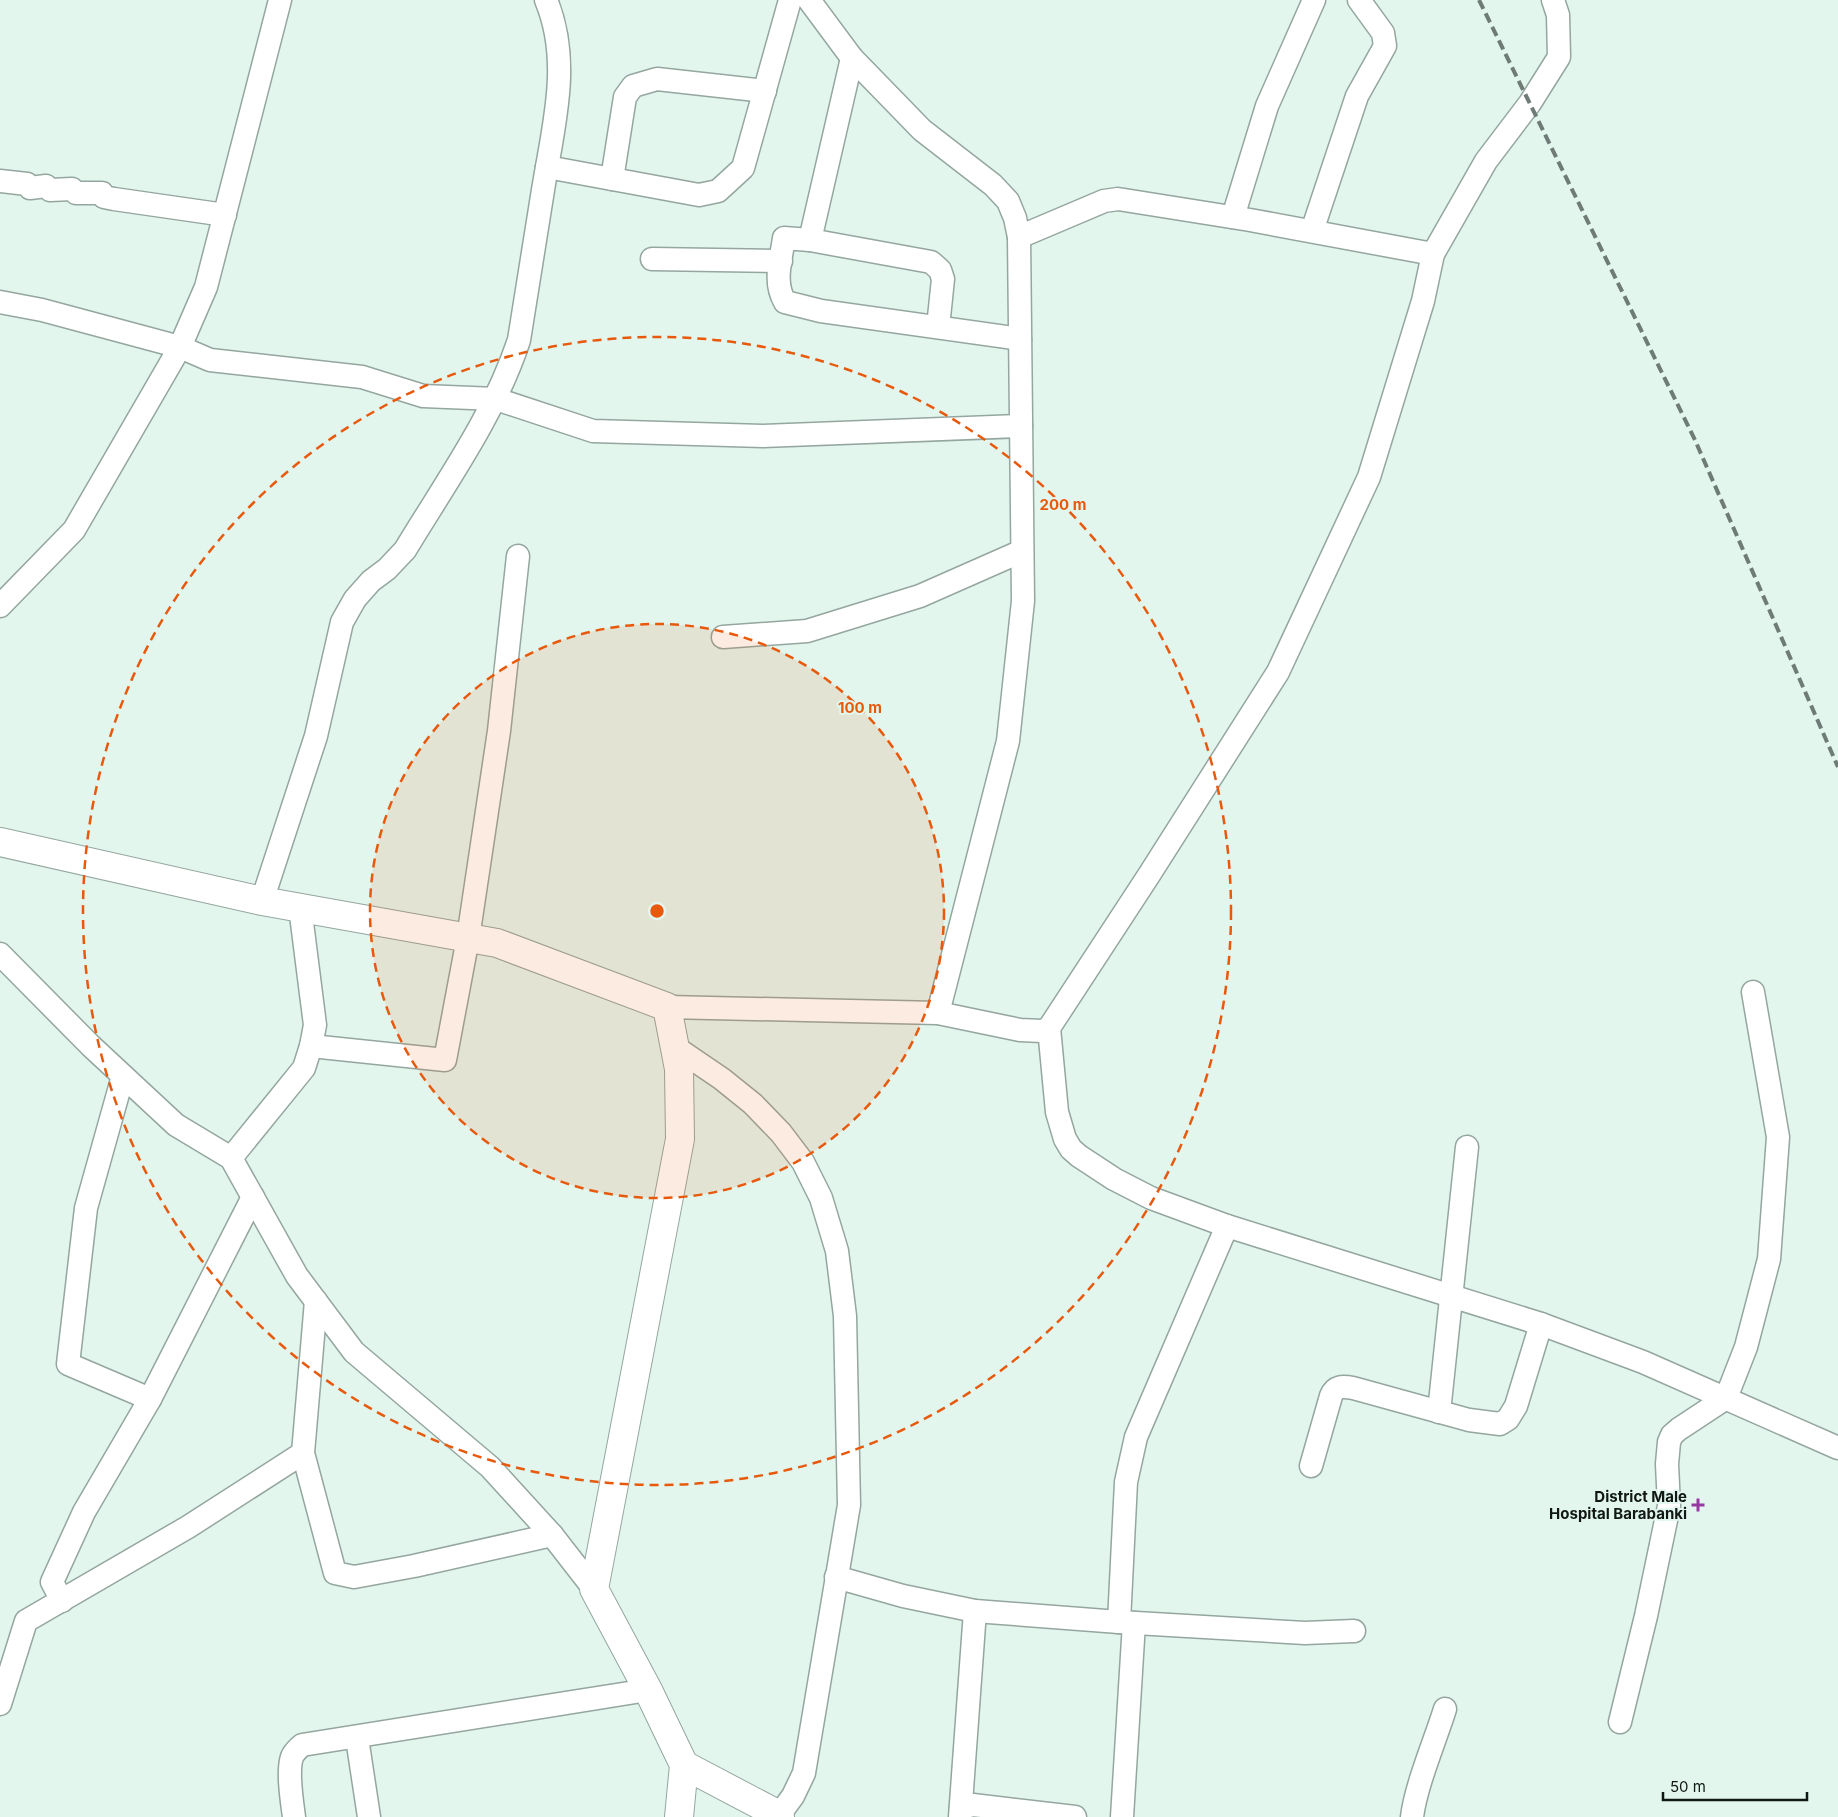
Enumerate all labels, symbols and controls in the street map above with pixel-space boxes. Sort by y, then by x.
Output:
text: 200 m [1040,495,1086,514]
text: 100 m [838,698,882,717]
centre of rings [648,902,666,920]
place label: District Male Hospital Barabanki [1549,1487,1687,1523]
marker: District Male Hospital Barabanki [1691,1498,1705,1512]
scale bar [1663,1770,1807,1802]
text: 50 m [1670,1777,1706,1796]

